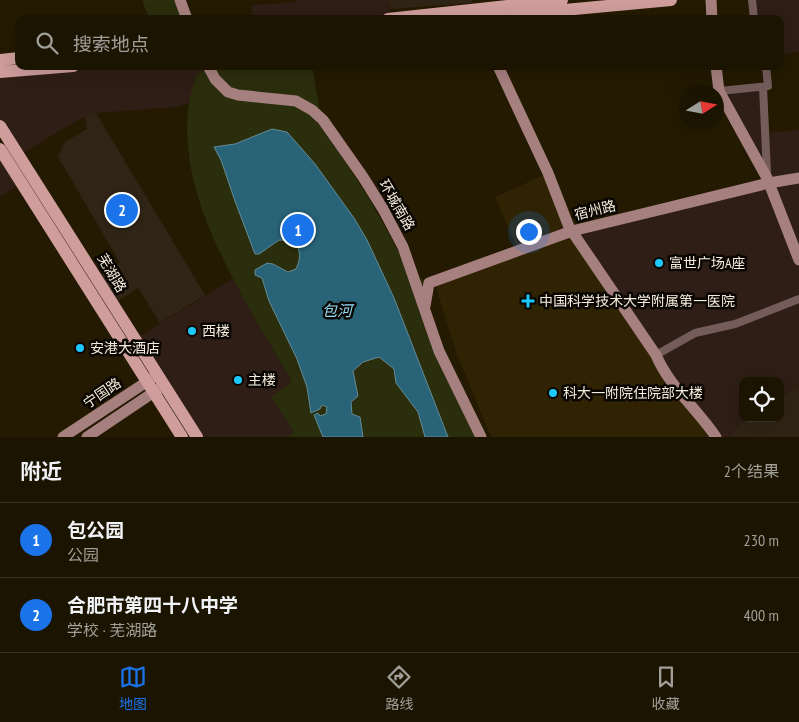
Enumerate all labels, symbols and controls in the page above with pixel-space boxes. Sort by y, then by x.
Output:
search box [15,15,784,70]
icon: search [33,29,61,57]
text: 搜索地点 [73,32,149,56]
north arrow [679,85,724,130]
street label: 环城南路 [375,176,419,234]
pin: 2 [106,191,138,229]
street label: 宿州路 [572,196,618,224]
pin: 1 [282,211,314,249]
your location [516,219,542,245]
street label: 芜湖路 [93,250,131,296]
place label: 富世广场A座 [669,254,746,272]
marker: 富世广场A座 [653,257,665,269]
place label: 中国科学技术大学附属第一医院 [539,292,735,310]
marker: 中国科学技术大学附属第一医院 [521,294,535,308]
water label: 包河 [322,301,355,320]
place label: 西楼 [202,322,230,340]
marker: 西楼 [186,325,198,337]
place label: 安港大酒店 [90,339,160,357]
marker: 安港大酒店 [74,342,86,354]
place label: 主楼 [248,371,276,389]
street label: 宁国路 [80,374,124,412]
marker: 主楼 [232,374,244,386]
map controls [739,377,784,422]
button: locate [739,377,784,422]
place label: 科大一附院住院部大楼 [563,384,703,402]
marker: 科大一附院住院部大楼 [547,387,559,399]
text: 附近 [20,458,62,485]
text: 2个结果 [724,461,779,481]
text: 包公园 [67,518,124,542]
text: 1 [32,530,40,550]
text: 230 m [744,530,779,550]
text: 公园 [67,545,99,565]
text: 合肥市第四十八中学 [67,593,238,617]
text: 2 [32,605,40,625]
text: 400 m [744,605,779,625]
text: 学校 · 芜湖路 [67,620,157,640]
tab: 地图 [119,663,147,713]
tab: 路线 [385,663,413,713]
tab: 收藏 [652,663,680,713]

